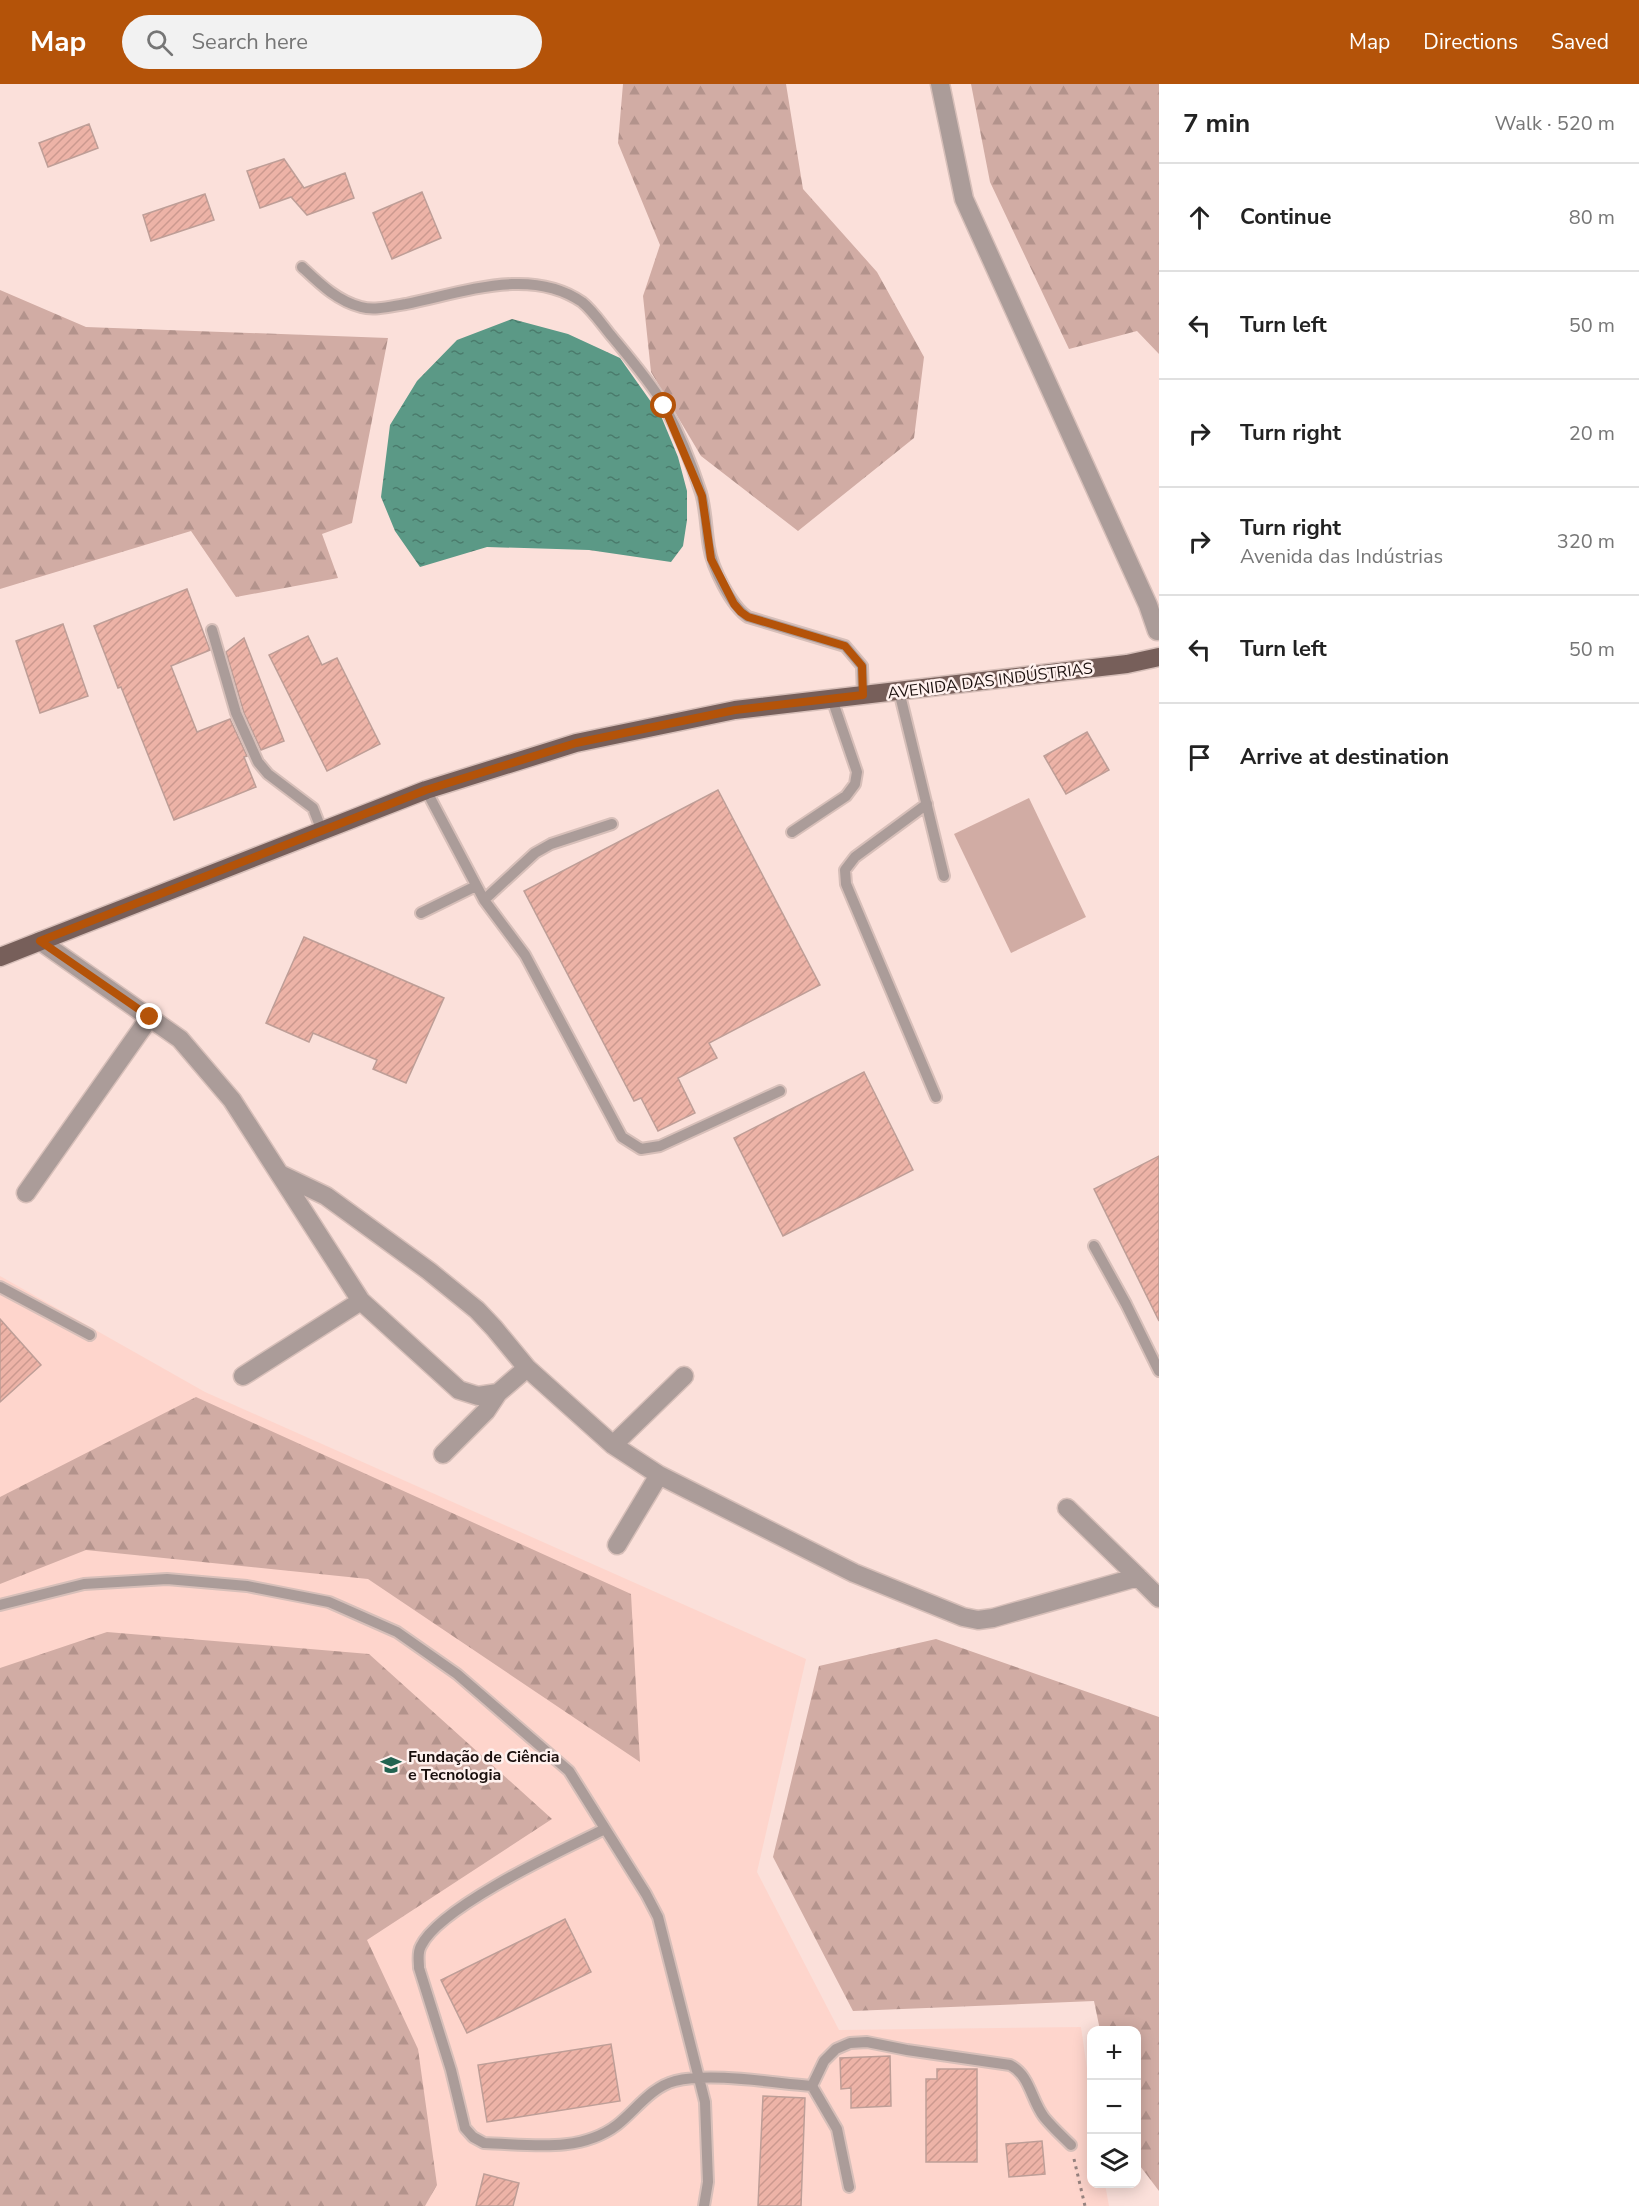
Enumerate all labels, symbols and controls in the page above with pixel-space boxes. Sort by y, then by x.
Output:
search box [122,15,542,69]
text: Map [30,23,86,61]
icon: search [143,26,176,59]
text: Search here [191,27,308,57]
text: Map [1349,28,1390,56]
text: Directions [1423,28,1518,56]
text: Saved [1551,28,1609,56]
text: 7 min [1183,106,1250,141]
text: Walk · 520 m [1495,110,1615,137]
icon: ahead [1183,201,1216,234]
text: Continue [1240,202,1331,232]
text: 80 m [1569,204,1615,231]
icon: left [1183,309,1216,342]
text: Turn left [1240,310,1327,340]
text: 50 m [1569,312,1615,339]
route start [650,392,676,418]
icon: right [1183,417,1216,450]
text: Turn right [1240,418,1341,448]
text: 20 m [1569,420,1615,447]
text: Turn right [1240,513,1341,543]
icon: right [1183,525,1216,558]
text: 320 m [1557,528,1615,555]
text: Avenida das Indústrias [1240,543,1443,570]
icon: left [1183,633,1216,666]
text: Turn left [1240,634,1327,664]
text: 50 m [1569,636,1615,663]
street label: AVENIDA DAS INDÚSTRIAS [886,657,1094,705]
icon: arrive [1183,741,1216,774]
text: Arrive at destination [1240,742,1449,772]
route end [136,1003,162,1029]
place label: Fundação de Ciência e Tecnologia [408,1746,560,1786]
school or university icon: Fundação de Ciência e Tecnologia [379,1753,403,1777]
map controls [1087,2026,1141,2188]
button: + [1087,2026,1141,2080]
button: − [1087,2080,1141,2134]
button: layers [1087,2134,1141,2188]

